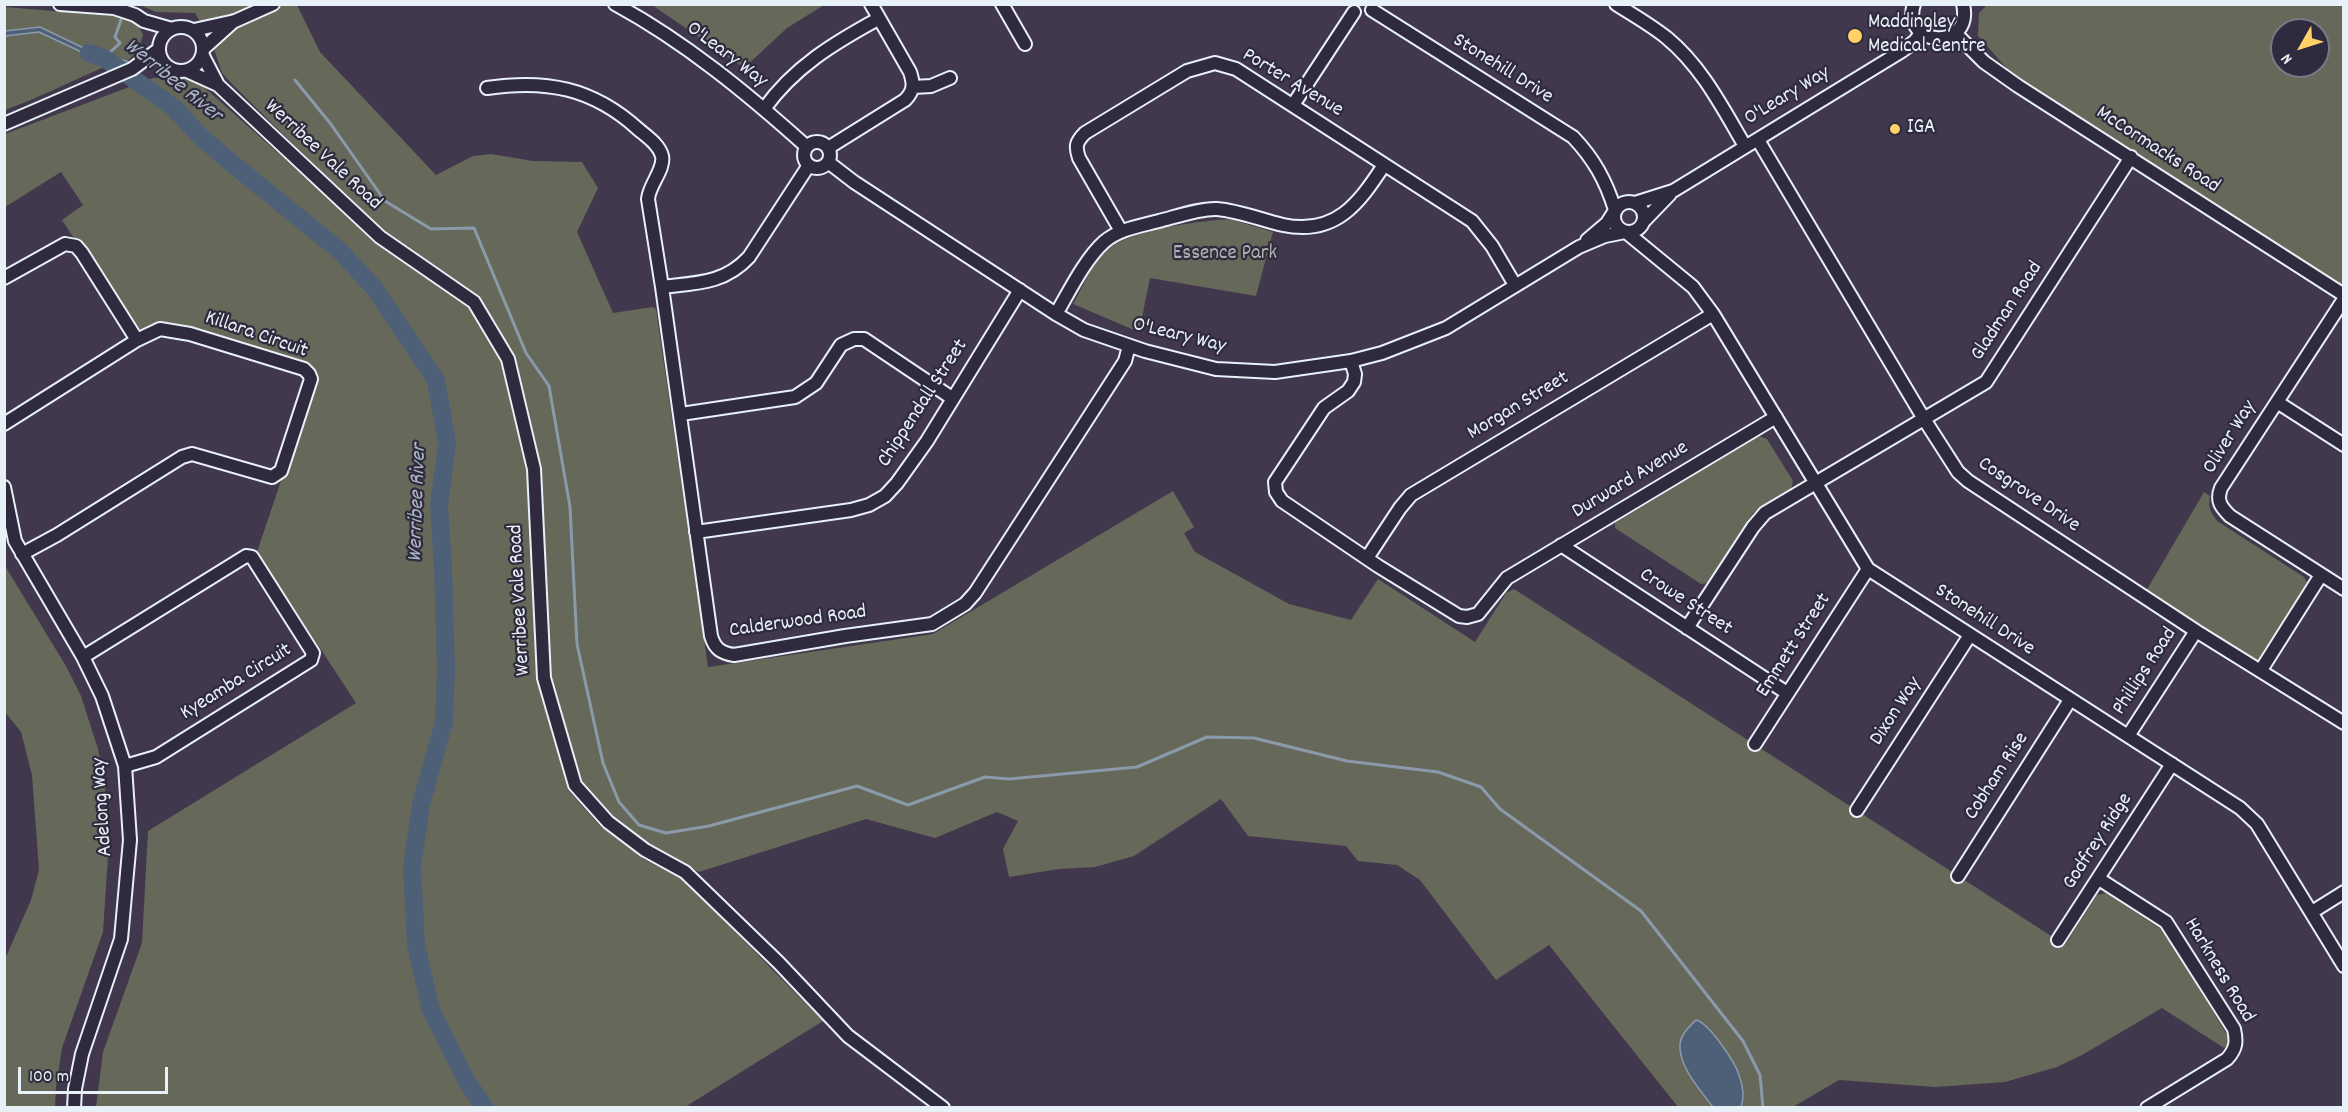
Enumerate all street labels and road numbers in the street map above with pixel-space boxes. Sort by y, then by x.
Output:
street label: O'Leary Way [680,17,772,95]
street label: Stonehill Drive [1447,29,1557,111]
street label: Porter Avenue [1237,44,1347,124]
street label: O'Leary Way [1741,62,1835,132]
street label: Werribee Vale Road [258,95,386,217]
street label: McCormacks Road [2090,102,2224,200]
street label: Gladman Road [1967,258,2049,366]
street label: Killara Circuit [201,307,311,365]
street label: O'Leary Way [1130,313,1228,361]
street label: Chippendall Street [873,335,975,473]
street label: Morgan Street [1464,367,1574,447]
street label: Oliver Way [2199,397,2263,479]
street label: Durward Avenue [1568,436,1694,526]
street label: Cosgrove Drive [1972,453,2084,539]
street label: Werribee Vale Road [504,524,538,676]
street label: Crowe Street [1634,564,1736,642]
street label: Stonehill Drive [1929,579,2039,663]
street label: Emmett Street [1752,589,1838,703]
street label: Calderwood Road [728,601,868,645]
street label: Phillips Road [2108,623,2184,721]
street label: Kyeamba Circuit [177,639,297,727]
street label: Dixon Way [1866,673,1928,751]
street label: Cobham Rise [1960,728,2036,826]
street label: Adelong Way [88,757,120,857]
street label: Godfrey Ridge [2059,789,2139,895]
street label: Harkness Road [2177,914,2259,1028]

